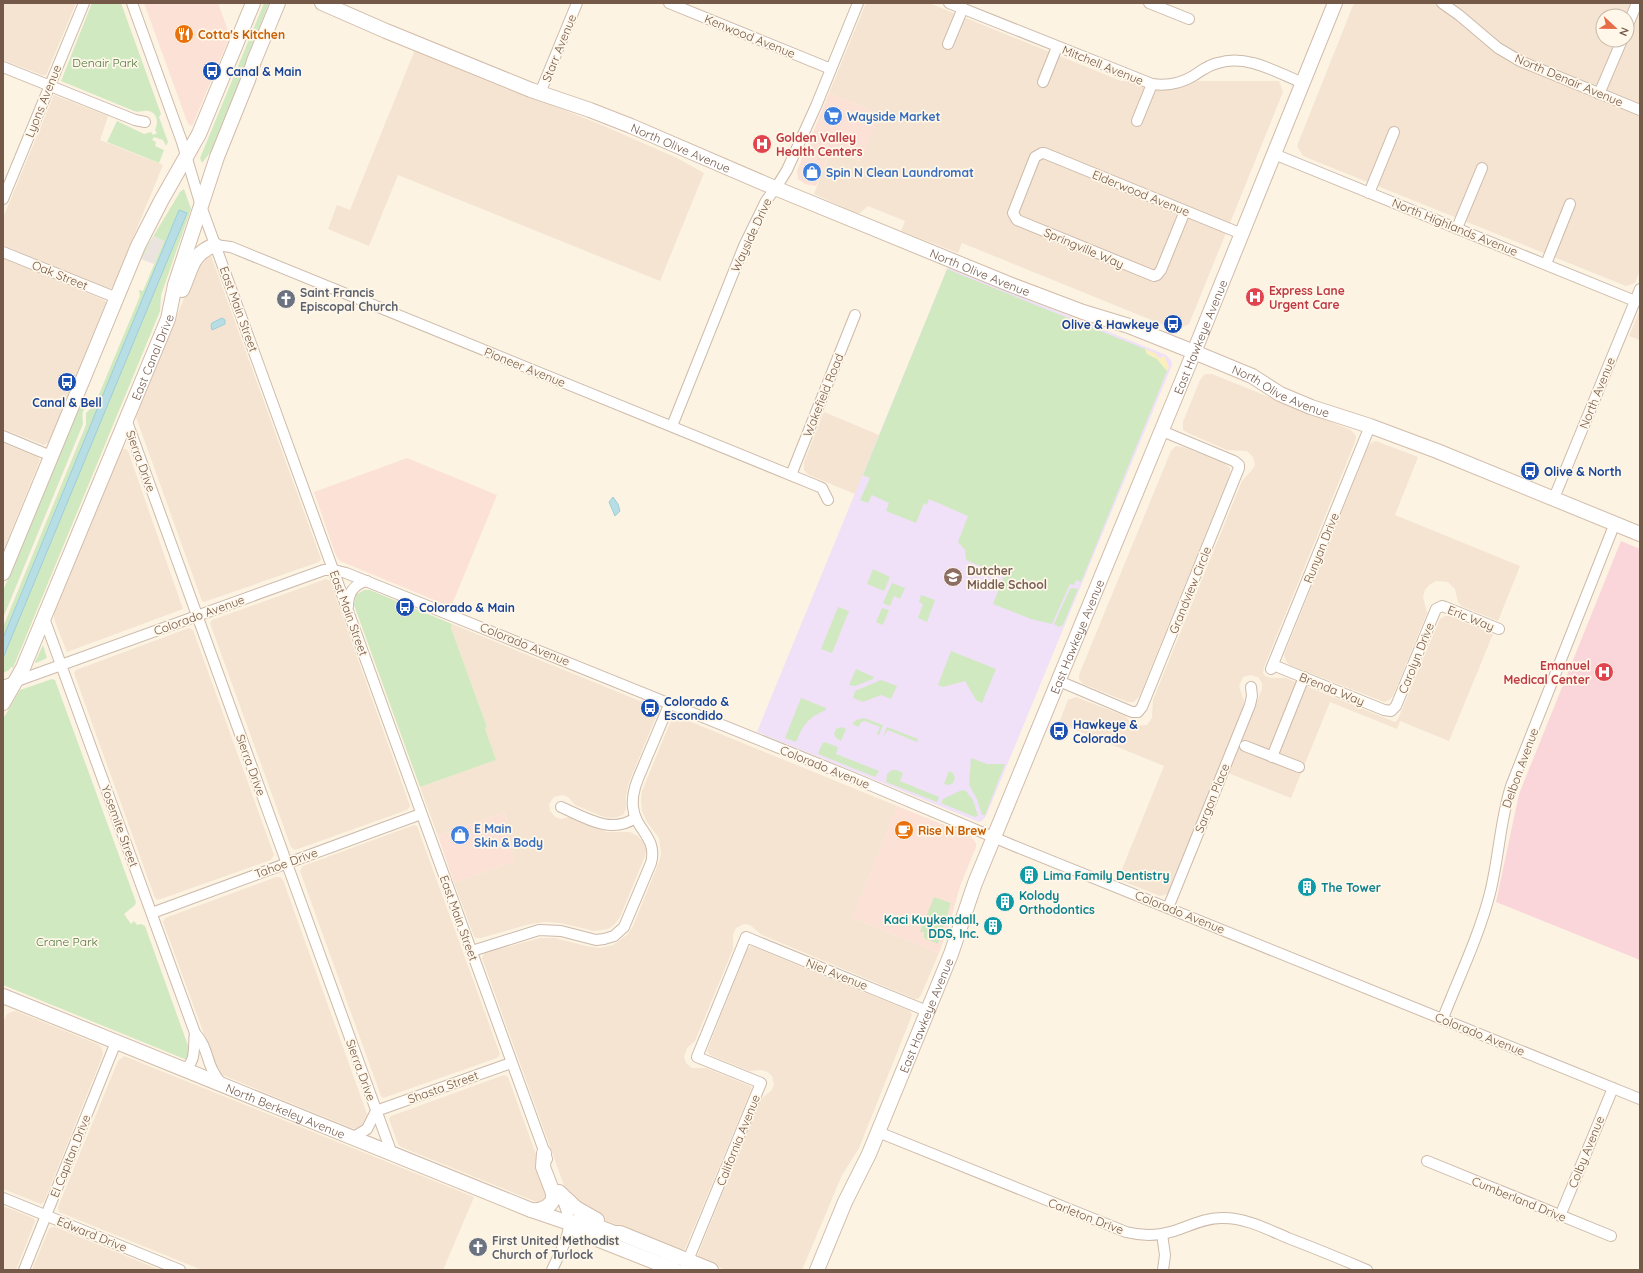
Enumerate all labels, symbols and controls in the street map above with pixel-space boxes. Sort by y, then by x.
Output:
north arrow [1595,8,1635,48]
street label: Kenwood Avenue [702,11,798,61]
street label: Starr Avenue [539,12,579,84]
restaurant icon: Cotta's Kitchen [173,23,195,45]
text: N [1616,25,1632,38]
place label: Cotta's Kitchen [198,27,285,42]
street label: Mitchell Avenue [1060,42,1146,88]
street label: North Denair Avenue [1513,50,1626,110]
park label: Denair Park [72,55,138,70]
bus stop icon: Canal & Main [201,60,223,82]
street label: Lyons Avenue [22,62,64,140]
place label: Canal & Main [226,64,302,79]
supermarket icon: Wayside Market [822,105,844,127]
place label: Wayside Market [847,109,940,124]
street label: North Olive Avenue [629,119,733,176]
place label: Golden Valley Health Centers [776,130,863,159]
hospital icon: Golden Valley Health Centers [751,133,773,155]
shop icon: Spin N Clean Laundromat [801,161,823,183]
place label: Spin N Clean Laundromat [826,165,974,180]
street label: Elderwood Avenue [1090,167,1192,219]
street label: Wayside Drive [727,195,775,274]
street label: North Highlands Avenue [1390,195,1520,259]
street label: Springville Way [1042,224,1126,272]
street label: North Olive Avenue [928,245,1032,299]
street label: Oak Street [30,257,90,293]
street label: East Main Street [217,264,261,354]
street label: East Hawkeye Avenue [1170,277,1230,397]
place label: Express Lane Urgent Care [1269,283,1345,312]
place label: Saint Francis Episcopal Church [300,285,398,314]
hospital icon: Express Lane Urgent Care [1244,286,1266,308]
church icon: Saint Francis Episcopal Church [275,288,297,310]
street label: East Canal Drive [128,313,176,402]
bus stop icon: Olive & Hawkeye [1162,313,1184,335]
place label: Olive & Hawkeye [1062,317,1159,332]
street label: Pioneer Avenue [482,344,568,390]
street label: Wakefield Road [800,351,846,439]
street label: North Avenue [1576,355,1618,431]
street label: North Olive Avenue [1230,361,1332,420]
bus stop icon: Canal & Bell [56,371,78,393]
place label: Canal & Bell [32,395,102,410]
street label: Sierra Drive [123,428,159,494]
bus stop icon: Olive & North [1519,460,1541,482]
place label: Olive & North [1544,464,1622,479]
street label: Runyan Drive [1300,510,1342,585]
street label: Grandview Circle [1166,544,1214,636]
place label: Dutcher Middle School [967,563,1047,592]
school or university icon: Dutcher Middle School [942,566,964,588]
street label: East Main Street [327,568,371,658]
street label: East Hawkeye Avenue [1046,577,1107,696]
street label: Colorado Avenue [152,592,247,638]
bus stop icon: Colorado & Main [394,596,416,618]
place label: Colorado & Main [419,600,515,615]
street label: Eric Way [1445,602,1497,634]
street label: Colorado Avenue [478,619,572,669]
street label: Carolyn Drive [1395,620,1437,696]
place label: Emanuel Medical Center [1503,658,1590,687]
hospital icon: Emanuel Medical Center [1593,661,1615,683]
street label: Brenda Way [1297,669,1367,709]
place label: Colorado & Escondido [664,694,730,723]
bus stop icon: Colorado & Escondido [639,697,661,719]
place label: Hawkeye & Colorado [1073,717,1138,746]
bus stop icon: Hawkeye & Colorado [1048,720,1070,742]
street label: Delbon Avenue [1499,726,1541,810]
street label: Sierra Drive [233,732,269,798]
street label: Colorado Avenue [778,742,872,792]
street label: Sargon Place [1191,761,1233,835]
street label: Yosemite Street [98,783,142,869]
cafe icon: Rise N Brew [893,819,915,841]
place label: E Main Skin & Body [474,821,543,850]
place label: Rise N Brew [918,823,987,838]
shop icon: E Main Skin & Body [449,824,471,846]
street label: Tahoe Drive [252,845,320,881]
building icon: Lima Family Dentistry [1018,864,1040,886]
place label: Lima Family Dentistry [1043,868,1170,883]
street label: East Main Street [437,873,481,963]
building icon: The Tower [1296,876,1318,898]
place label: The Tower [1321,880,1381,895]
street label: Colorado Avenue [1133,887,1227,937]
place label: Kolody Orthodontics [1019,888,1095,917]
building icon: Kolody Orthodontics [994,891,1016,913]
place label: Kaci Kuykendall, DDS, Inc. [884,912,979,941]
building icon: Kaci Kuykendall, DDS, Inc. [982,915,1004,937]
park label: Crane Park [36,934,98,949]
street label: Niel Avenue [804,955,870,993]
street label: East Hawkeye Avenue [896,956,956,1075]
street label: Colorado Avenue [1433,1009,1527,1059]
street label: Sierra Drive [343,1037,379,1103]
street label: Shasta Street [406,1067,480,1107]
street label: North Berkeley Avenue [224,1080,348,1142]
street label: California Avenue [713,1092,763,1188]
street label: El Capitan Drive [47,1112,94,1200]
street label: Colby Avenue [1565,1114,1607,1190]
street label: Cumberland Drive [1470,1173,1569,1225]
street label: Carleton Drive [1046,1195,1126,1237]
street label: Edward Drive [55,1213,129,1255]
place label: First United Methodist Church of Turlock [492,1233,620,1262]
church icon: First United Methodist Church of Turlock [467,1236,489,1258]

